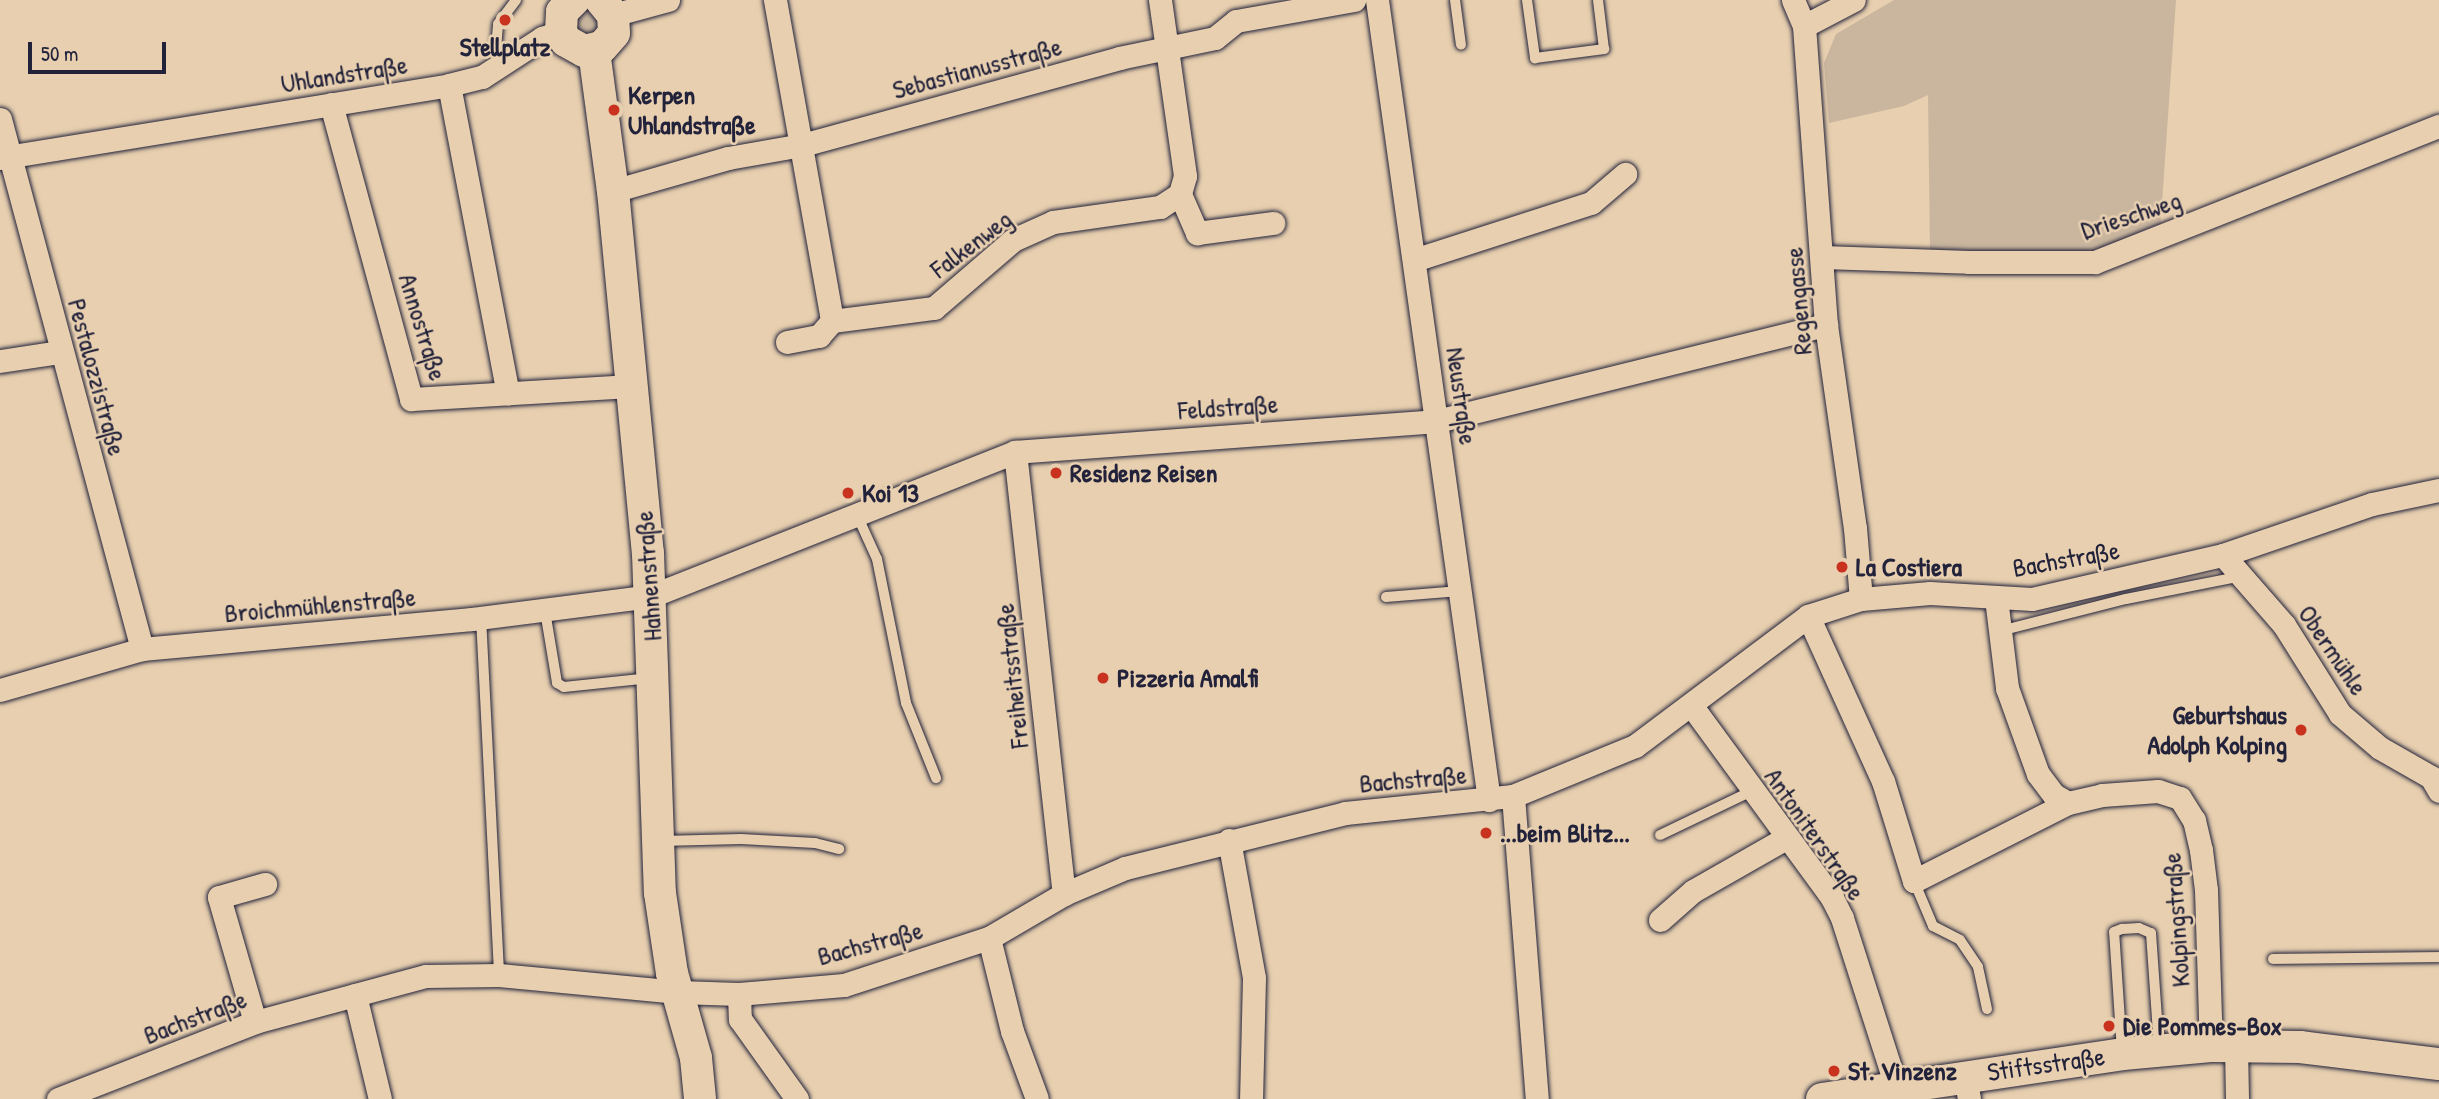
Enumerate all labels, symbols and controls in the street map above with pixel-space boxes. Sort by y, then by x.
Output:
marker: Stellplatz [497,12,513,28]
scale bar [32,28,170,72]
street label: Sebastianusstraße [889,30,1065,106]
place label: Stellplatz [460,31,550,63]
text: 50 m [41,39,78,68]
street label: Uhlandstraße [279,49,409,99]
place label: Kerpen Uhlandstraße [628,79,755,140]
marker: Kerpen Uhlandstraße [606,102,622,118]
street label: Drieschweg [2077,184,2185,246]
street label: Falkenweg [924,203,1018,285]
street label: Regengasse [1778,246,1818,356]
street label: Annostraße [392,270,454,384]
street label: Pestalozzistraße [61,295,133,459]
street label: Neustraße [1440,345,1484,447]
street label: Feldstraße [1177,388,1279,426]
place label: Residenz Reisen [1070,457,1217,489]
marker: Residenz Reisen [1048,465,1064,481]
place label: Koi 13 [862,477,919,509]
marker: Koi 13 [840,485,856,501]
street label: Hahnenstraße [628,510,668,642]
street label: Bachstraße [2010,534,2122,584]
place label: La Costiera [1856,551,1962,583]
marker: La Costiera [1834,559,1850,575]
street label: Broichmühlenstraße [223,581,417,629]
street label: Obermühle [2292,599,2374,701]
street label: Freiheitsstraße [989,602,1035,750]
place label: Pizzeria Amalfi [1117,662,1258,694]
marker: Pizzeria Amalfi [1095,670,1111,686]
place label: Geburtshaus Adolph Kolping [2147,699,2287,760]
marker: Geburtshaus Adolph Kolping [2293,722,2309,738]
street label: Bachstraße [1358,759,1468,799]
street label: Antoniterstraße [1758,762,1872,906]
place label: ...beim Blitz... [1500,817,1630,849]
marker: ...beim Blitz... [1478,825,1494,841]
street label: Kolpingstraße [2156,852,2196,988]
street label: Bachstraße [814,914,926,972]
street label: Bachstraße [139,983,251,1051]
place label: Die Pommes-Box [2123,1010,2282,1042]
marker: Die Pommes-Box [2101,1018,2117,1034]
street label: Stiftsstraße [1985,1040,2107,1088]
place label: St. Vinzenz [1848,1055,1957,1087]
marker: St. Vinzenz [1826,1063,1842,1079]

